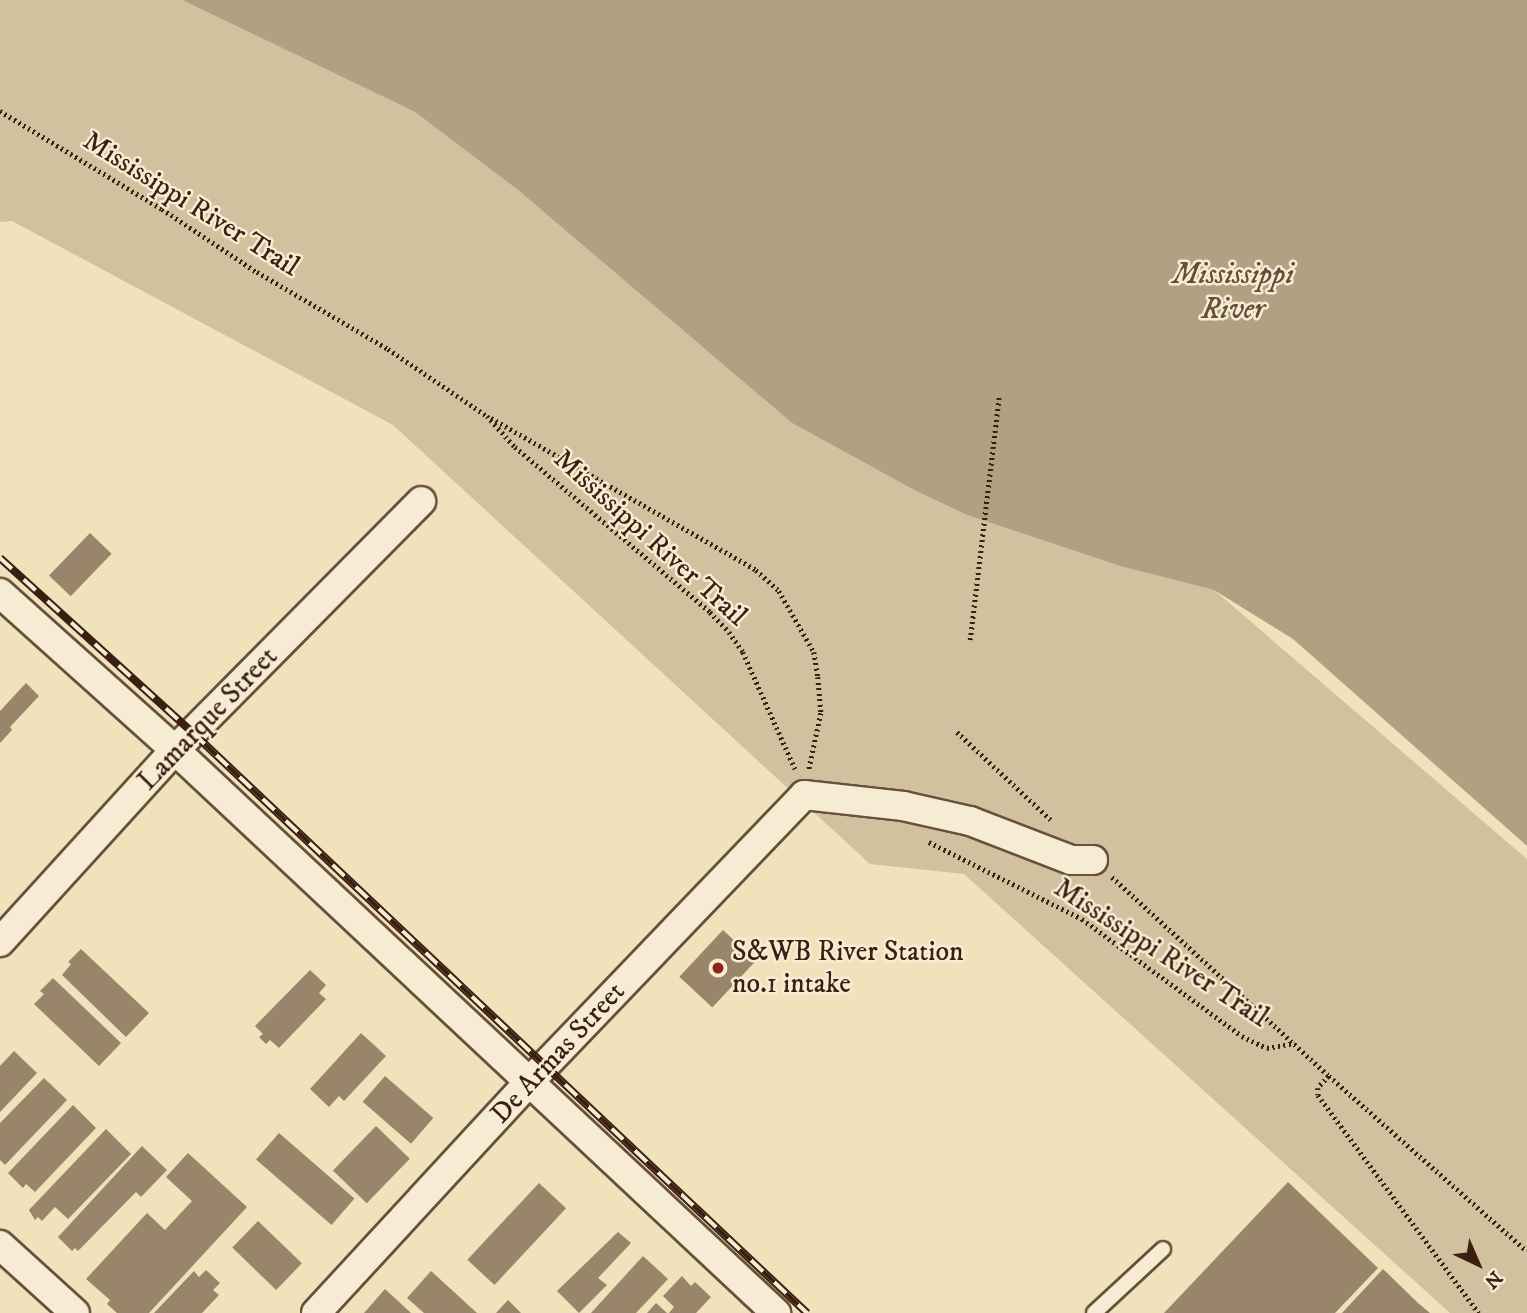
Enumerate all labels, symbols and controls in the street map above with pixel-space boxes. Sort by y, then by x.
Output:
street label: Mississippi River Trail [77,124,305,284]
water label: Mississippi River [1172,257,1294,328]
street label: Mississippi River Trail [546,442,754,634]
street label: Lamarque Street [131,640,285,798]
street label: Mississippi River Trail [1048,871,1274,1035]
place label: S&WB River Station no.1 intake [732,935,964,1001]
marker: S&WB River Station no.1 intake [710,960,726,976]
street label: De Armas Street [484,975,632,1131]
north arrow [1443,1229,1513,1299]
text: N [1479,1266,1507,1293]

